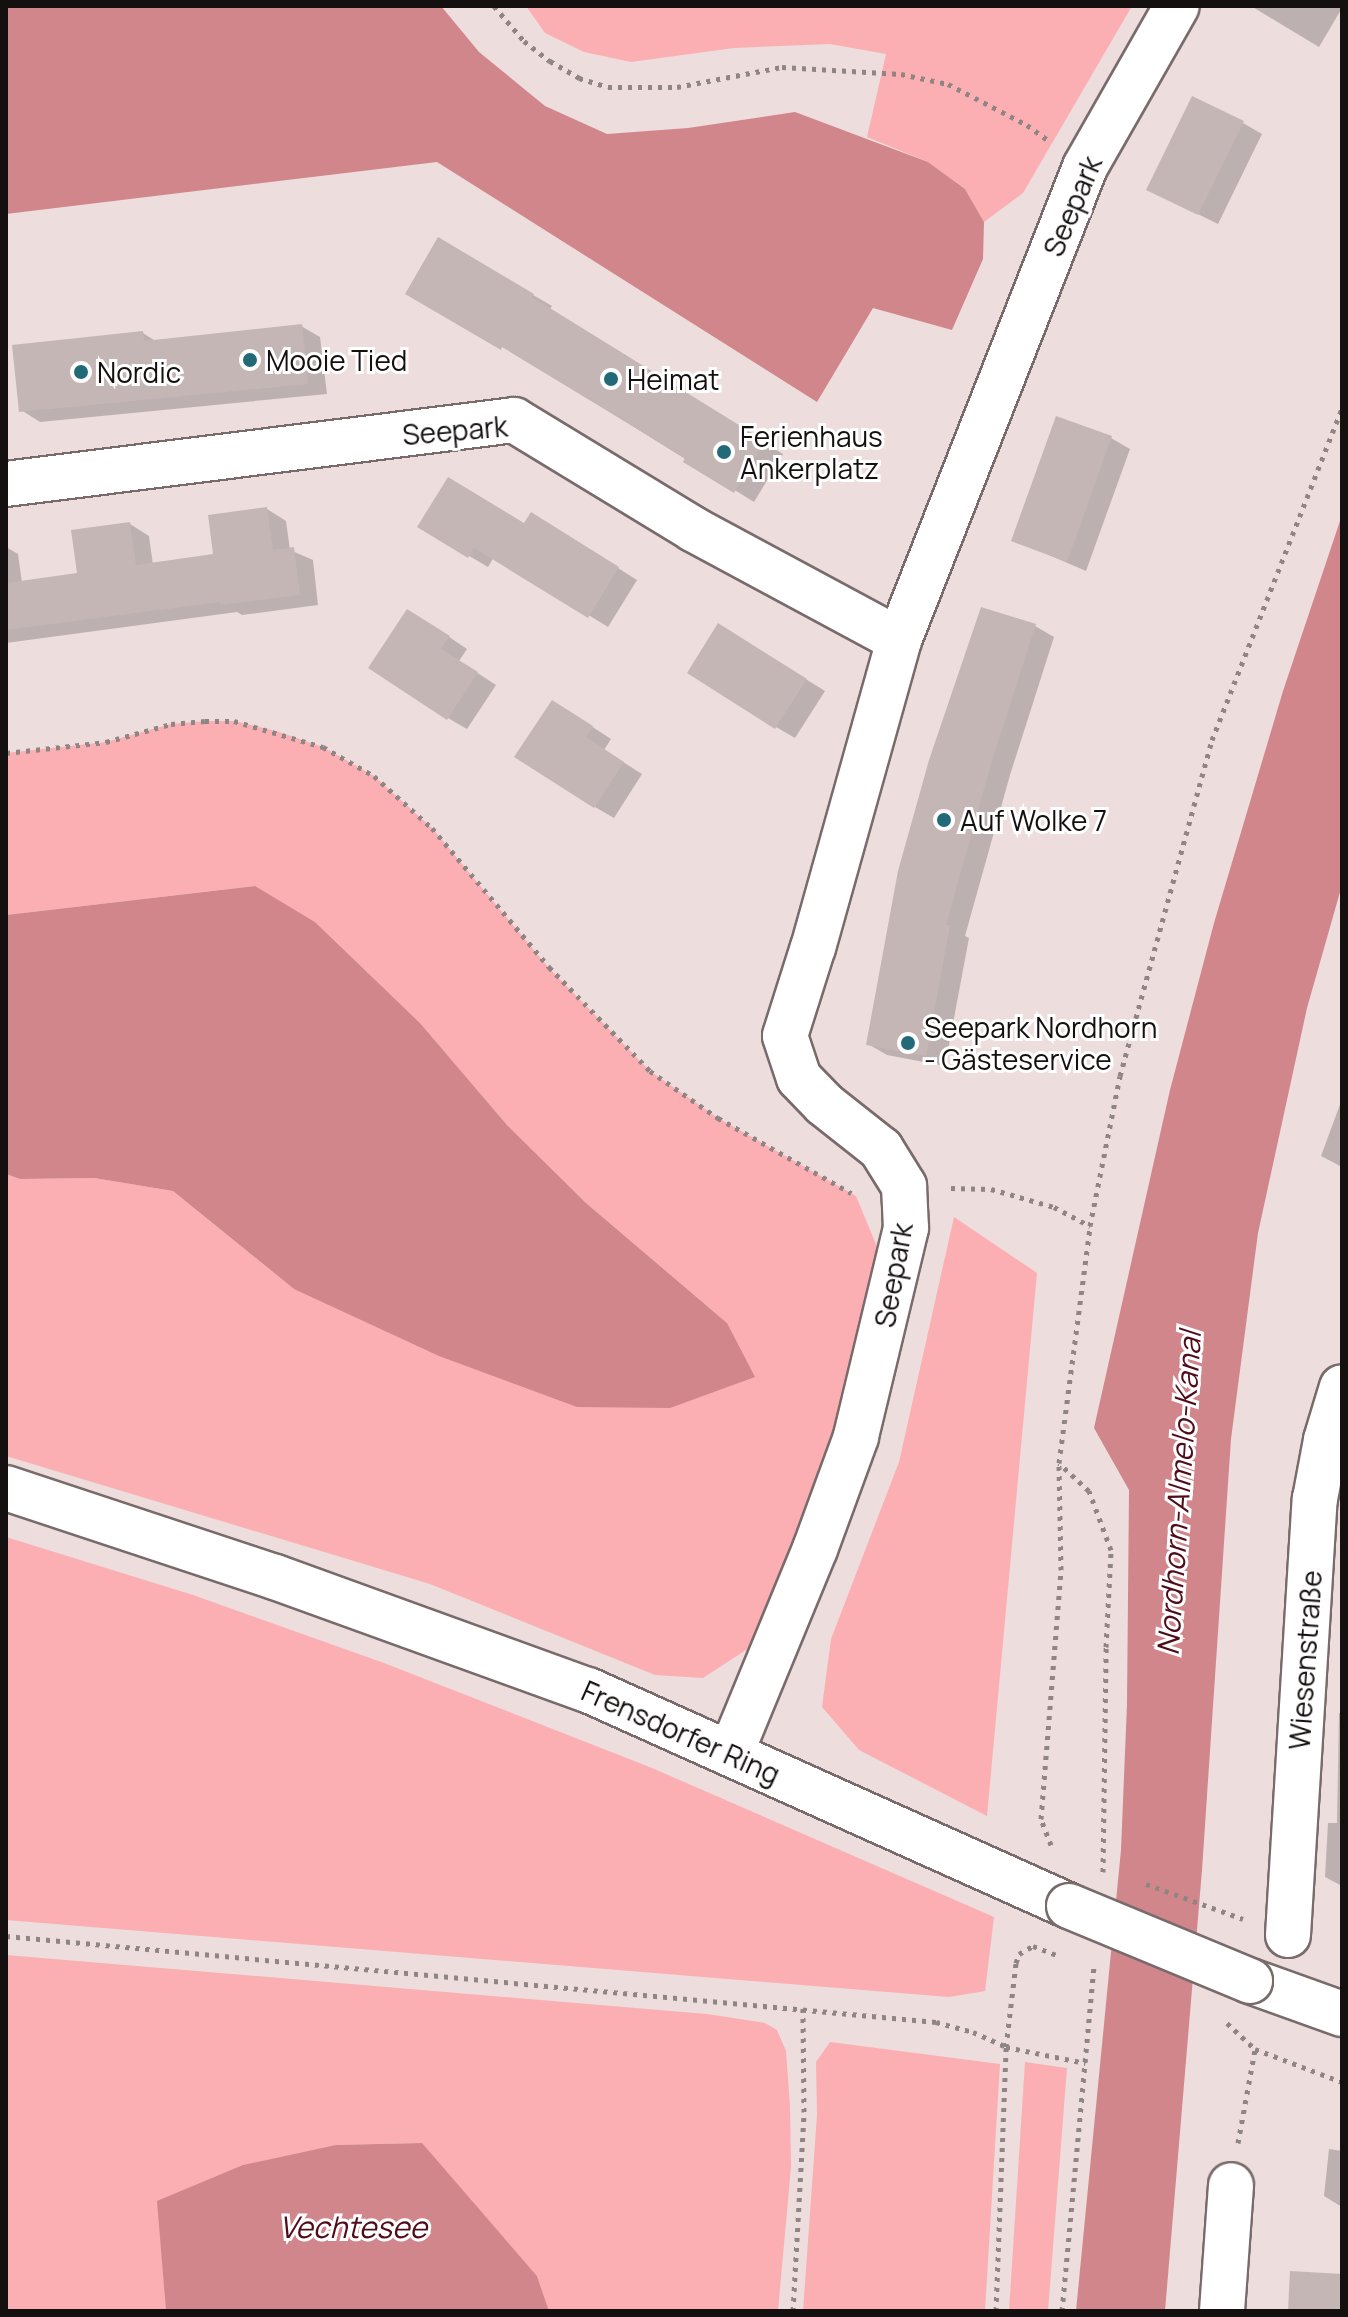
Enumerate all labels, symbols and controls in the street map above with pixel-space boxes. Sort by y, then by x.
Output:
street label: Seepark [1036,151,1108,261]
place label: Mooie Tied [266,343,407,377]
marker: Mooie Tied [241,351,259,369]
place label: Nordic [97,355,181,389]
place label: Heimat [627,362,720,396]
marker: Nordic [72,363,90,381]
marker: Heimat [602,370,620,388]
street label: Seepark [401,409,509,451]
place label: Ferienhaus Ankerplatz [740,419,883,485]
marker: Ferienhaus Ankerplatz [715,443,733,461]
place label: Auf Wolke 7 [960,803,1107,837]
marker: Auf Wolke 7 [935,811,953,829]
place label: Seepark Nordhorn - Gästeservice [924,1010,1157,1076]
marker: Seepark Nordhorn - Gästeservice [899,1034,917,1052]
street label: Seepark [867,1220,919,1330]
water label: Nordhorn-Almelo-Kanal [1150,1330,1208,1656]
street label: Wiesenstraße [1282,1569,1328,1751]
street label: Frensdorfer Ring [577,1673,785,1791]
water label: Vechtesee [279,2209,427,2245]

